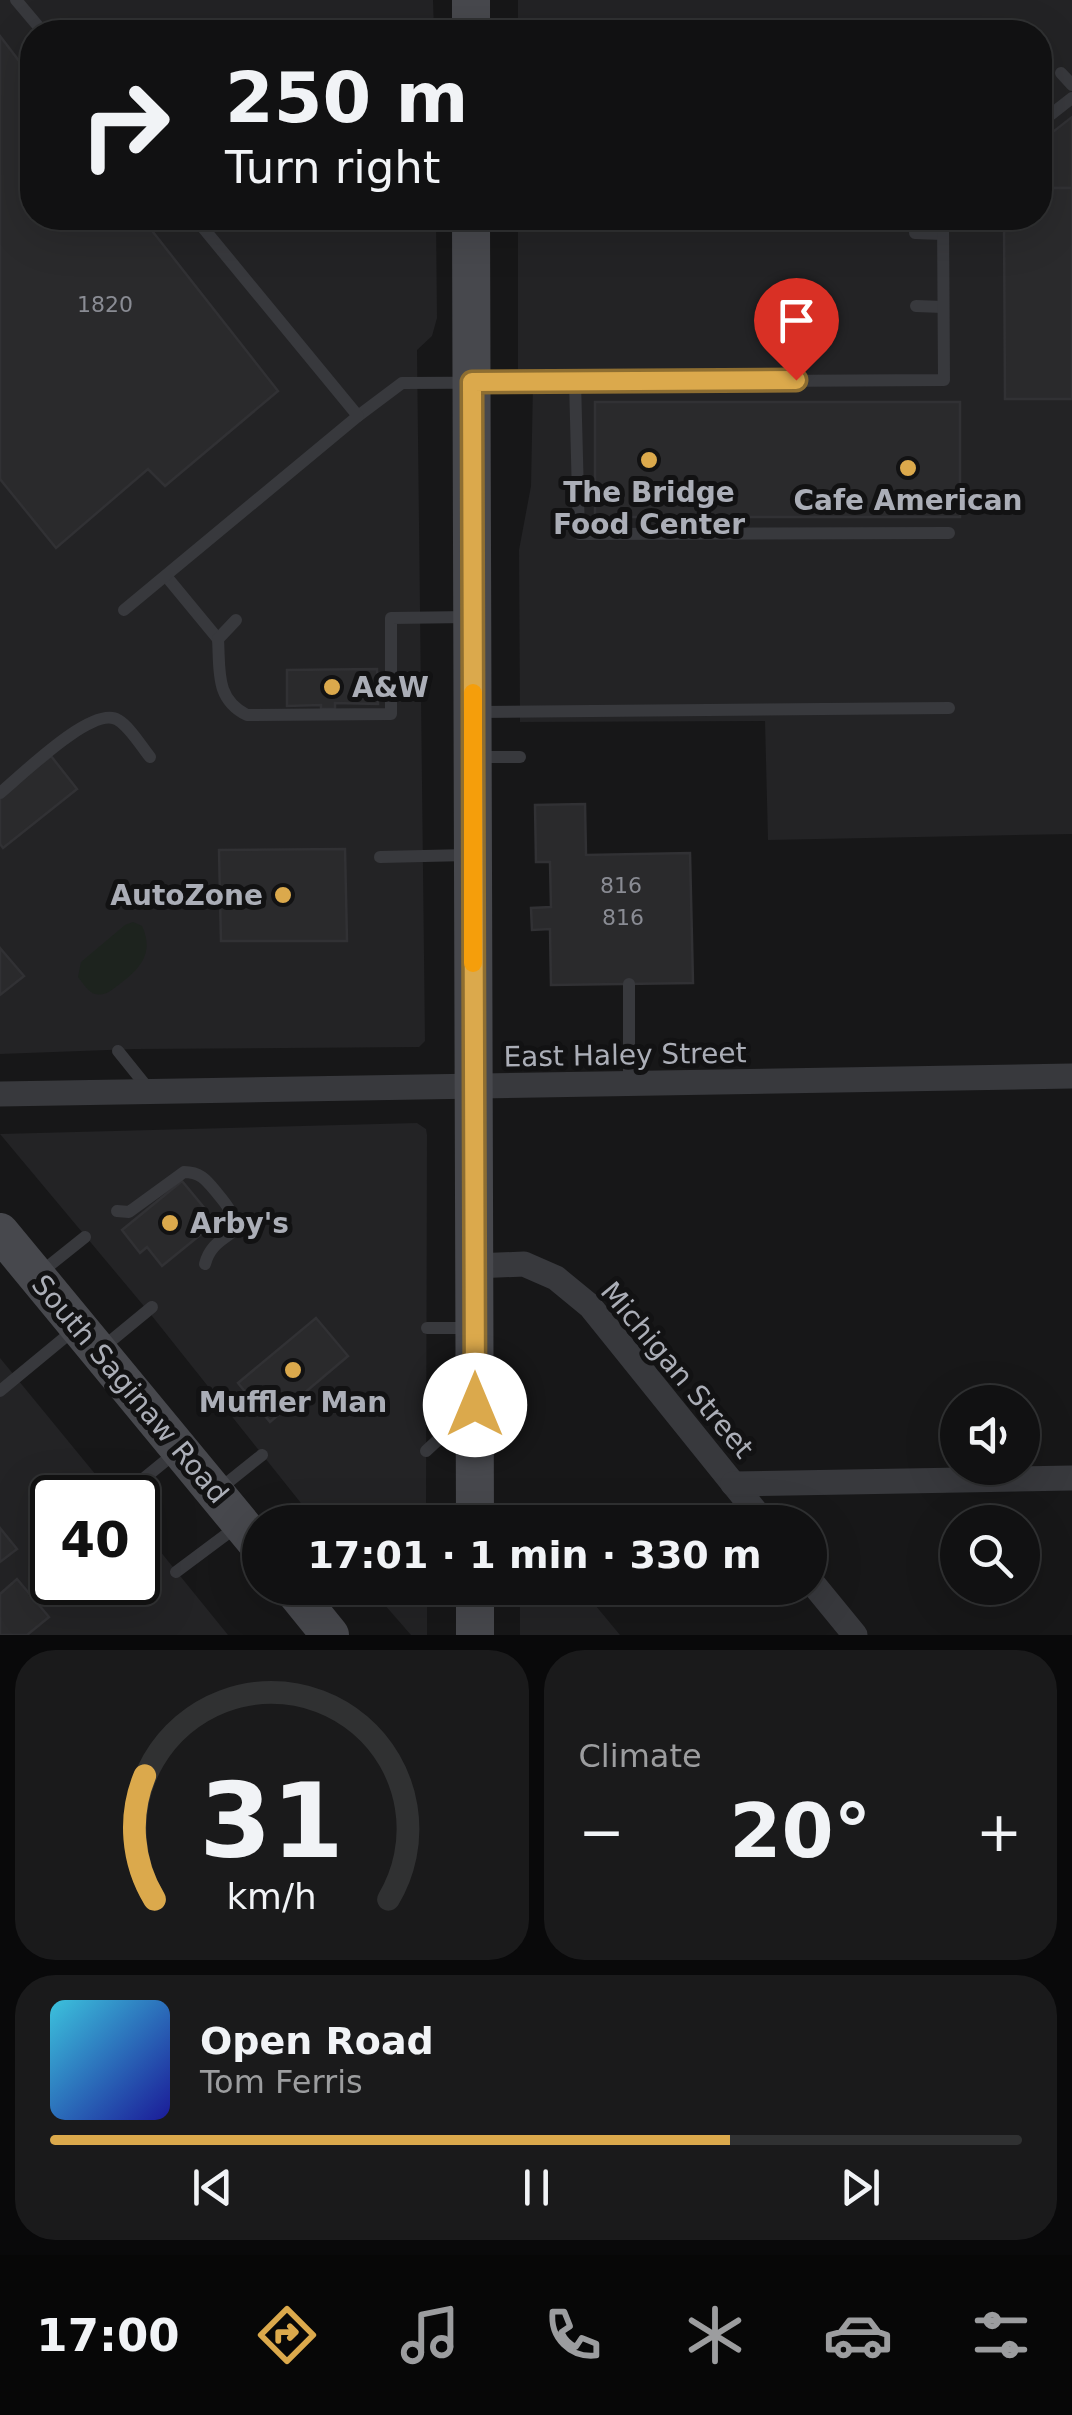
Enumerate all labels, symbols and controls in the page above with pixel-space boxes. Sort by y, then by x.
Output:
text: 250 m [225,57,468,139]
icon: right [60,60,190,190]
text: Turn right [225,141,440,194]
pin [754,278,839,381]
house number: 1820 [77,292,133,317]
icon: arrive [769,293,824,348]
marker: The Bridge Food Center [638,449,660,471]
marker: Cafe American [897,457,919,479]
place label: The Bridge Food Center [553,476,745,541]
place label: Cafe American [793,484,1023,517]
place label: A&W [352,671,429,704]
marker: A&W [321,676,343,698]
house number: 816 [600,873,642,898]
place label: AutoZone [110,879,263,912]
marker: AutoZone [272,884,294,906]
house number: 816 [602,905,644,930]
street label: East Haley Street [503,1036,747,1074]
place label: Arby's [190,1207,289,1240]
marker: Arby's [159,1212,181,1234]
street label: South Saginaw Road [25,1268,235,1510]
street label: Michigan Street [594,1275,760,1465]
position arrow [423,1353,527,1457]
marker: Muffler Man [282,1359,304,1381]
map controls [940,1385,1040,1605]
button: sound [940,1385,1040,1485]
place label: Muffler Man [199,1386,387,1419]
speed limit sign: 40 [30,1475,160,1605]
button: search [940,1505,1040,1605]
text: 17:01 · 1 min · 330 m [307,1533,762,1577]
text: Climate [579,1737,702,1775]
text: 31 [199,1760,344,1882]
text: 20° [729,1787,871,1875]
text: − [579,1800,625,1864]
text: + [976,1800,1022,1864]
text: km/h [227,1876,317,1917]
text: Open Road [200,2019,434,2063]
text: Tom Ferris [200,2063,363,2101]
icon: previous [185,2160,240,2215]
icon: pause [509,2160,564,2215]
icon: next [833,2160,888,2215]
icon: directions [252,2300,322,2370]
icon: music [395,2300,465,2370]
icon: phone [538,2300,608,2370]
icon: climate [680,2300,750,2370]
icon: car [823,2300,893,2370]
icon: filters [966,2300,1036,2370]
text: 17:00 [36,2309,180,2362]

